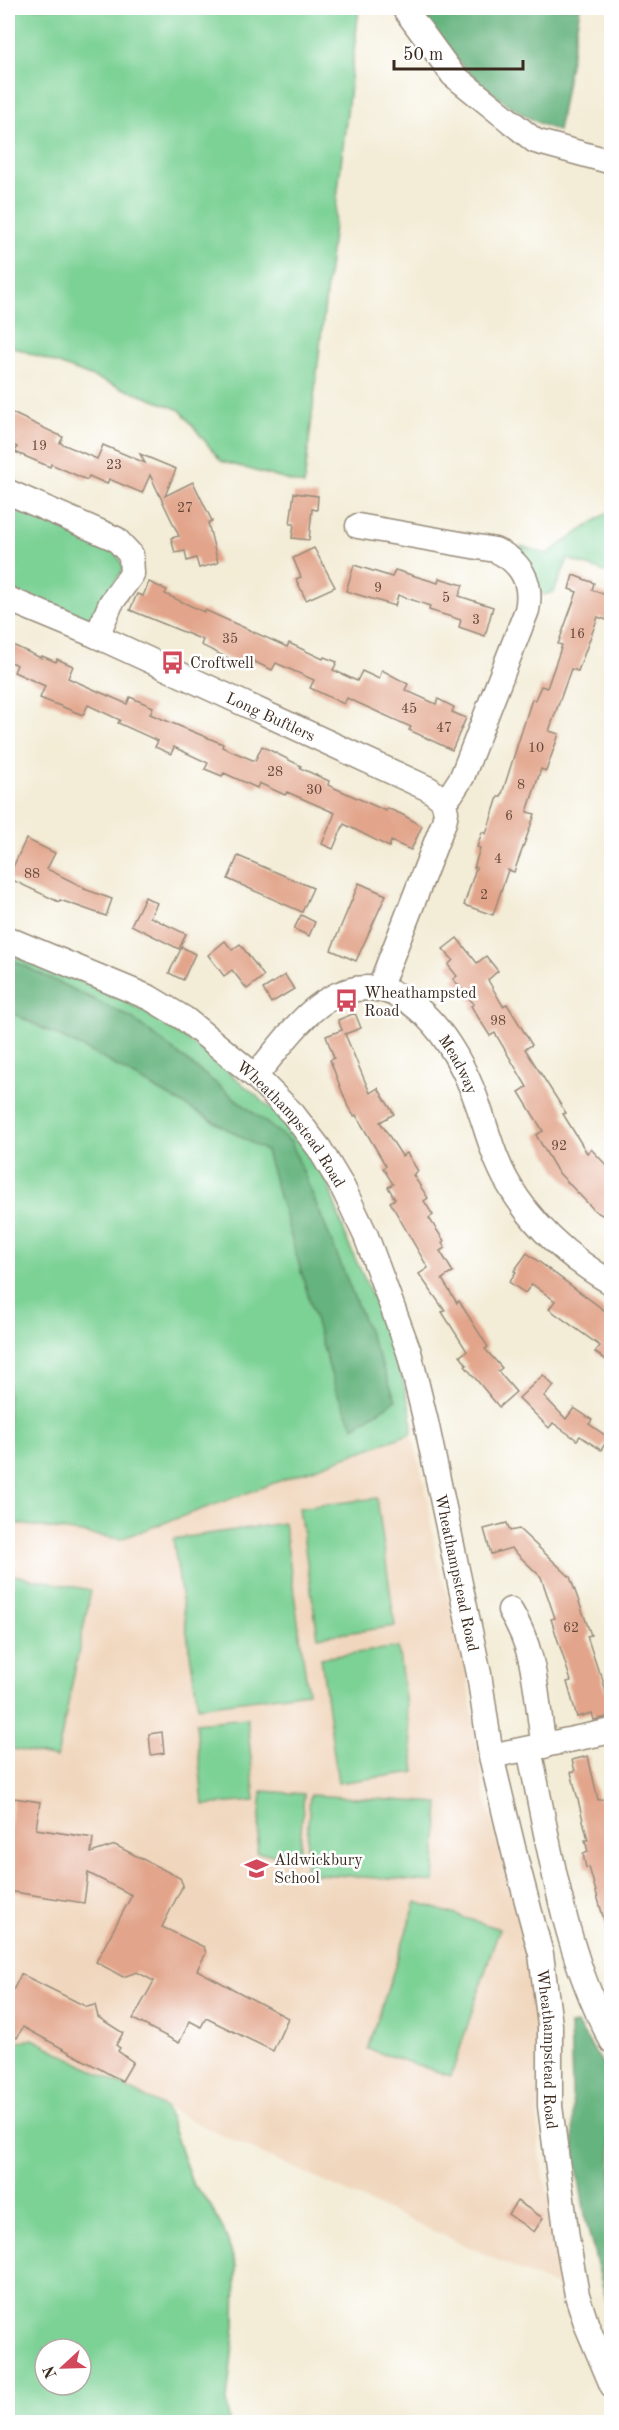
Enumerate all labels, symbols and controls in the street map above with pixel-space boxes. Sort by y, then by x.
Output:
scale bar [394,33,523,71]
text: 50 m [403,46,443,64]
house number: 19 [31,439,47,453]
house number: 23 [106,458,122,472]
house number: 27 [177,501,193,515]
house number: 9 [374,581,382,595]
house number: 5 [442,591,450,605]
house number: 3 [472,613,480,627]
house number: 16 [569,627,585,641]
house number: 35 [222,632,238,646]
bus stop icon: Croftwell [159,649,185,675]
place label: Croftwell [190,656,254,672]
street label: Long Buftlers [223,691,317,745]
house number: 45 [401,702,417,716]
house number: 47 [436,721,452,735]
house number: 10 [528,741,544,755]
house number: 28 [267,765,283,779]
house number: 8 [517,778,525,792]
house number: 30 [306,783,322,797]
house number: 6 [505,809,513,823]
house number: 4 [494,852,502,866]
house number: 88 [24,867,40,881]
house number: 2 [480,888,488,902]
place label: Wheathampsted Road [364,986,477,1020]
bus stop icon: Wheathampsted Road [333,988,359,1014]
house number: 98 [490,1014,506,1028]
street label: Meadway [435,1032,479,1097]
street label: Wheathampstead Road [233,1059,347,1191]
house number: 92 [551,1139,567,1153]
street label: Wheathampstead Road [431,1493,480,1653]
house number: 62 [563,1621,579,1635]
place label: Aldwickbury School [274,1853,363,1887]
school or university icon: Aldwickbury School [243,1855,269,1881]
street label: Wheathampstead Road [533,1968,559,2130]
north arrow [33,2337,93,2397]
text: N [41,2362,61,2381]

